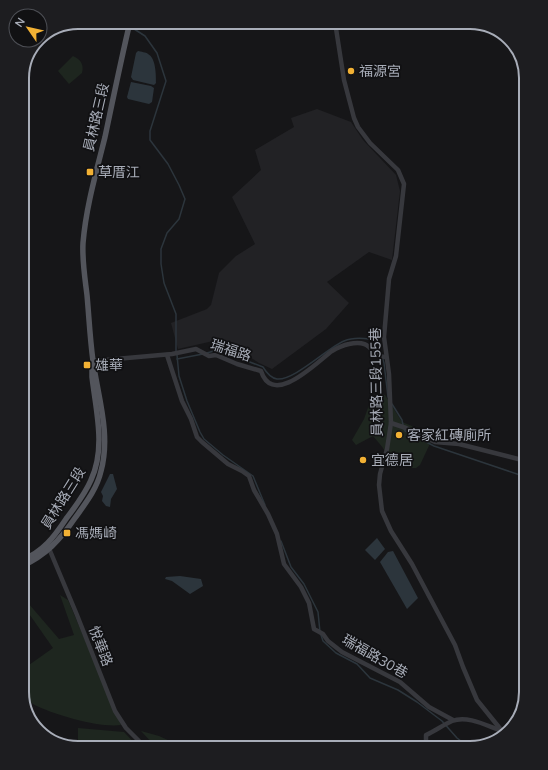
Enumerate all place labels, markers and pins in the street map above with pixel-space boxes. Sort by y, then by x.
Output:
place label: 福源宮 [359,62,401,80]
marker: 福源宮 [346,66,356,76]
place label: 草厝江 [98,163,140,181]
marker: 草厝江 [85,167,95,177]
place label: 雄華 [95,356,123,374]
marker: 雄華 [82,360,92,370]
place label: 客家紅磚廁所 [407,426,491,444]
marker: 客家紅磚廁所 [394,430,404,440]
place label: 宜德居 [371,451,413,469]
marker: 宜德居 [358,455,368,465]
place label: 馮媽崎 [75,524,117,542]
marker: 馮媽崎 [62,528,72,538]

